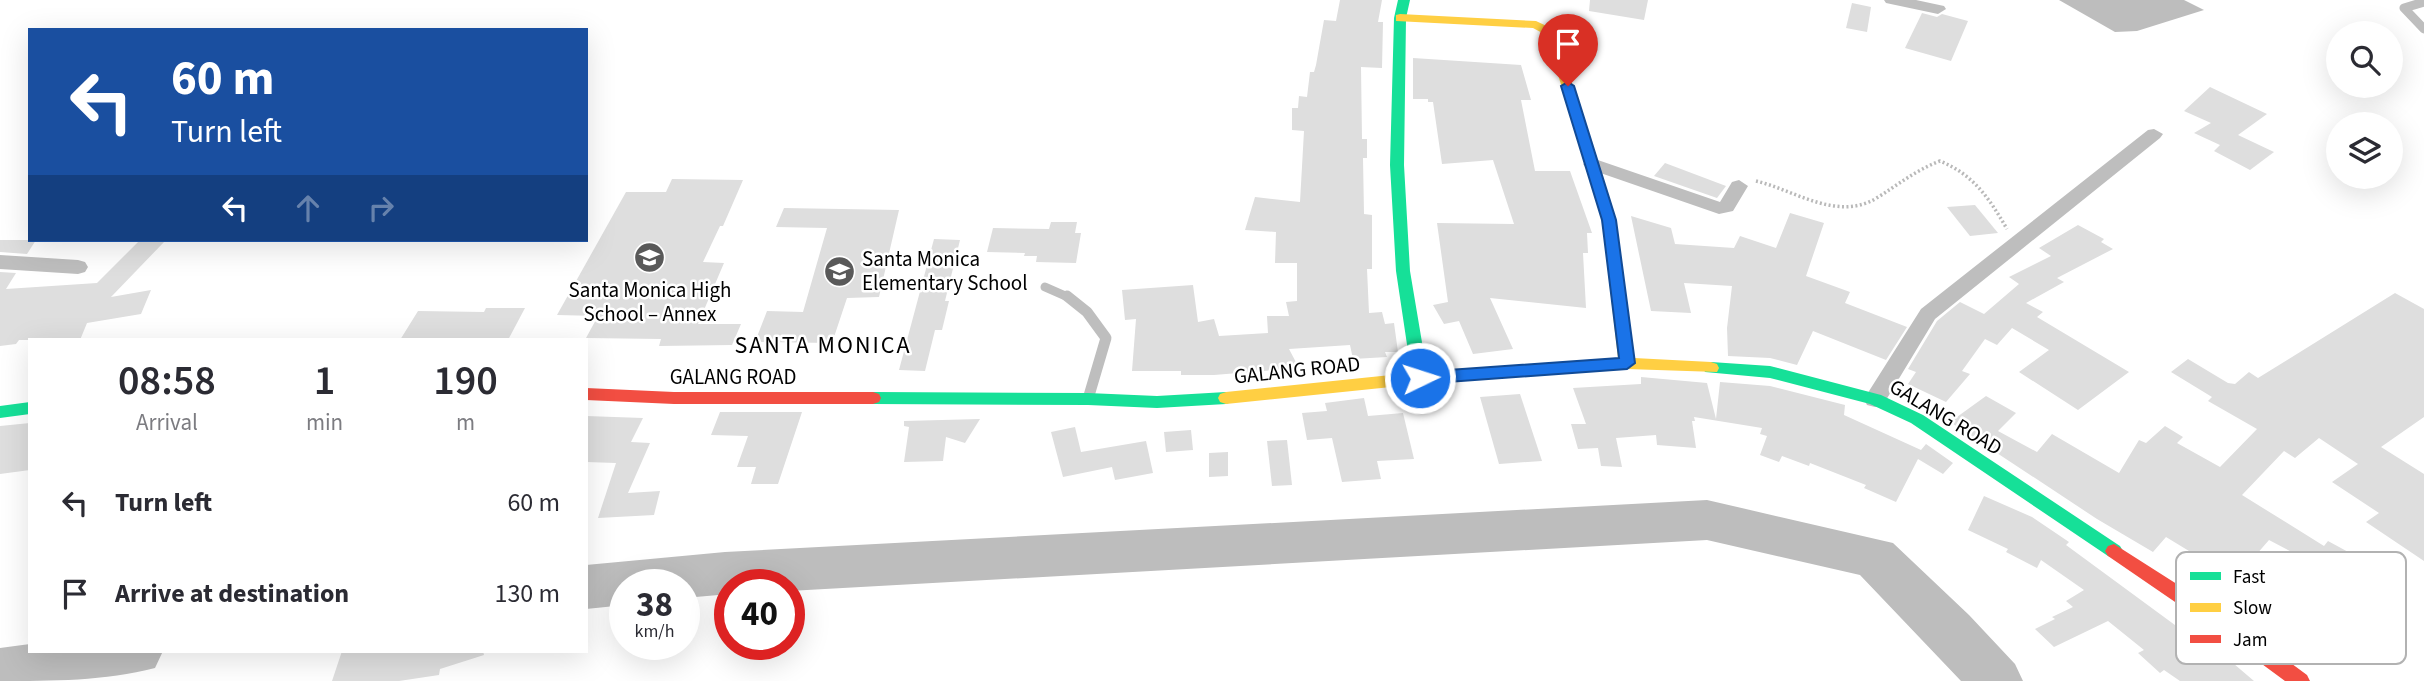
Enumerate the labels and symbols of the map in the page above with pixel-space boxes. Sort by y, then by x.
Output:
pin [1538,14,1598,86]
school or university icon: Santa Monica High School – Annex [633,241,667,275]
place label: Santa Monica Elementary School [862,244,1028,298]
school or university icon: Santa Monica Elementary School [822,254,856,288]
place label: Santa Monica High School – Annex [568,275,732,329]
district label: SANTA MONICA [734,328,912,363]
position arrow [1383,341,1457,415]
street label: GALANG ROAD [1232,348,1362,392]
street label: GALANG ROAD [670,362,796,392]
street label: GALANG ROAD [1884,372,2008,462]
legend [2176,552,2406,664]
text: Fast [2233,564,2266,591]
speed limit sign: 40 [714,569,805,660]
text: Slow [2233,595,2272,622]
text: Jam [2233,627,2267,654]

